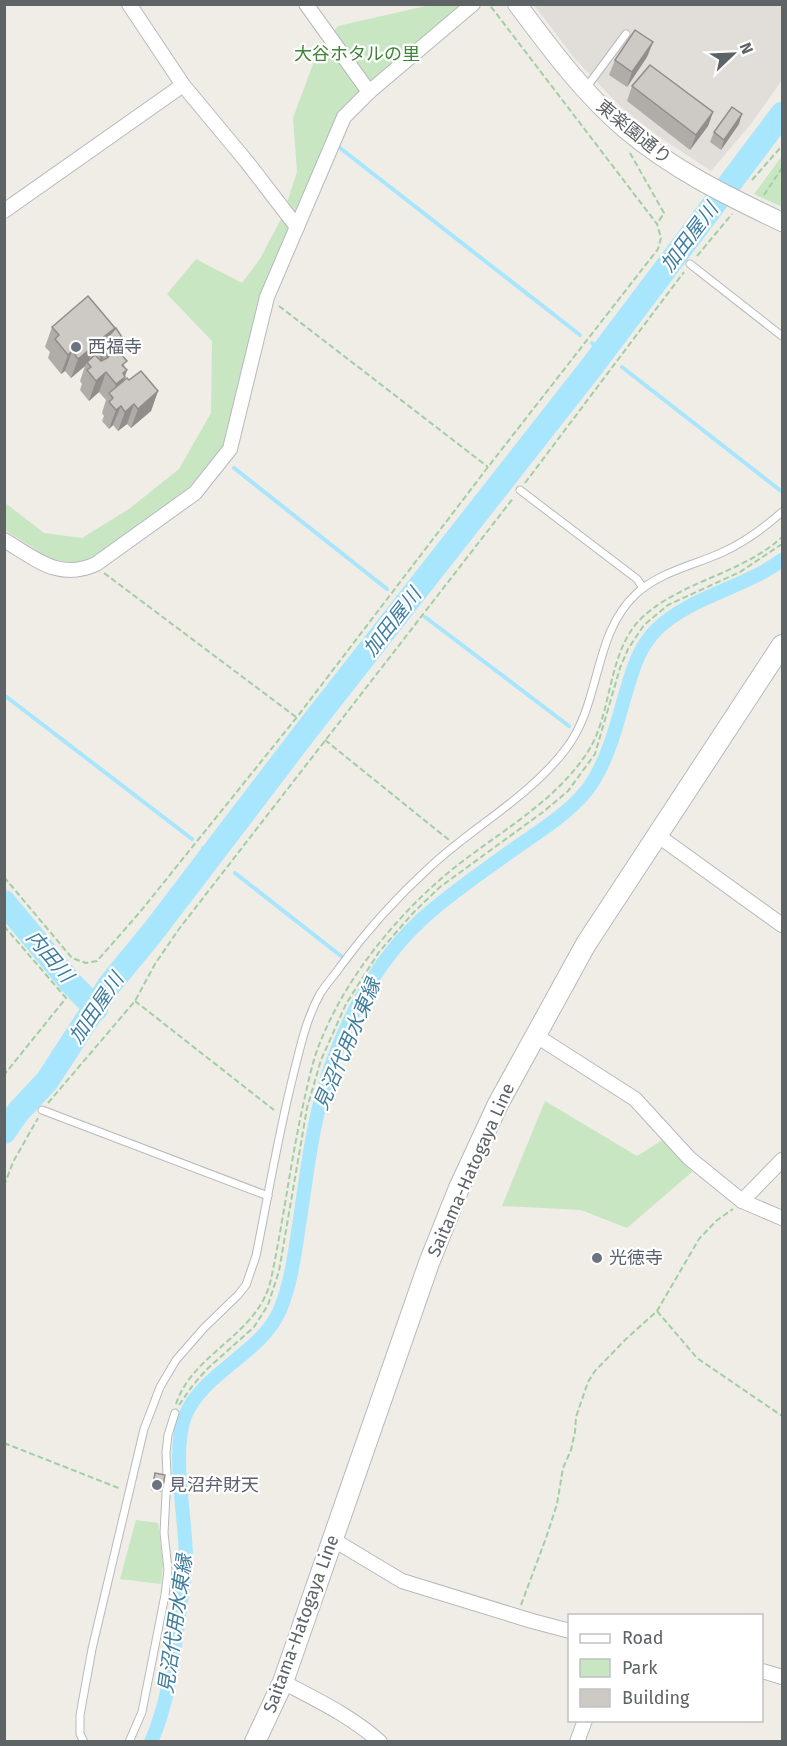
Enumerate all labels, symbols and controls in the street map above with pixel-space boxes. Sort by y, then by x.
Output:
north arrow [703,24,763,84]
text: N [736,40,757,57]
park label: 大谷ホタルの里 [294,43,420,65]
street label: 東楽園通り [592,95,676,169]
water label: 加田屋川 [655,196,724,276]
place label: 西福寺 [88,336,142,358]
marker: 西福寺 [69,340,83,354]
water label: 加田屋川 [358,582,427,661]
water label: 内田川 [22,925,80,988]
water label: 加田屋川 [64,966,129,1048]
water label: 見沼代用水東縁 [309,973,386,1113]
street label: Saitama-Hatogaya Line [423,1080,519,1260]
place label: 光徳寺 [609,1247,663,1269]
marker: 光徳寺 [590,1251,604,1265]
place label: 見沼弁財天 [169,1474,259,1496]
marker: 見沼弁財天 [150,1478,164,1492]
street label: Saitama-Hatogaya Line [259,1532,343,1716]
water label: 見沼代用水東縁 [153,1551,197,1695]
legend [568,1614,763,1722]
text: Road [622,1627,664,1649]
text: Park [622,1657,658,1679]
text: Building [622,1687,690,1709]

